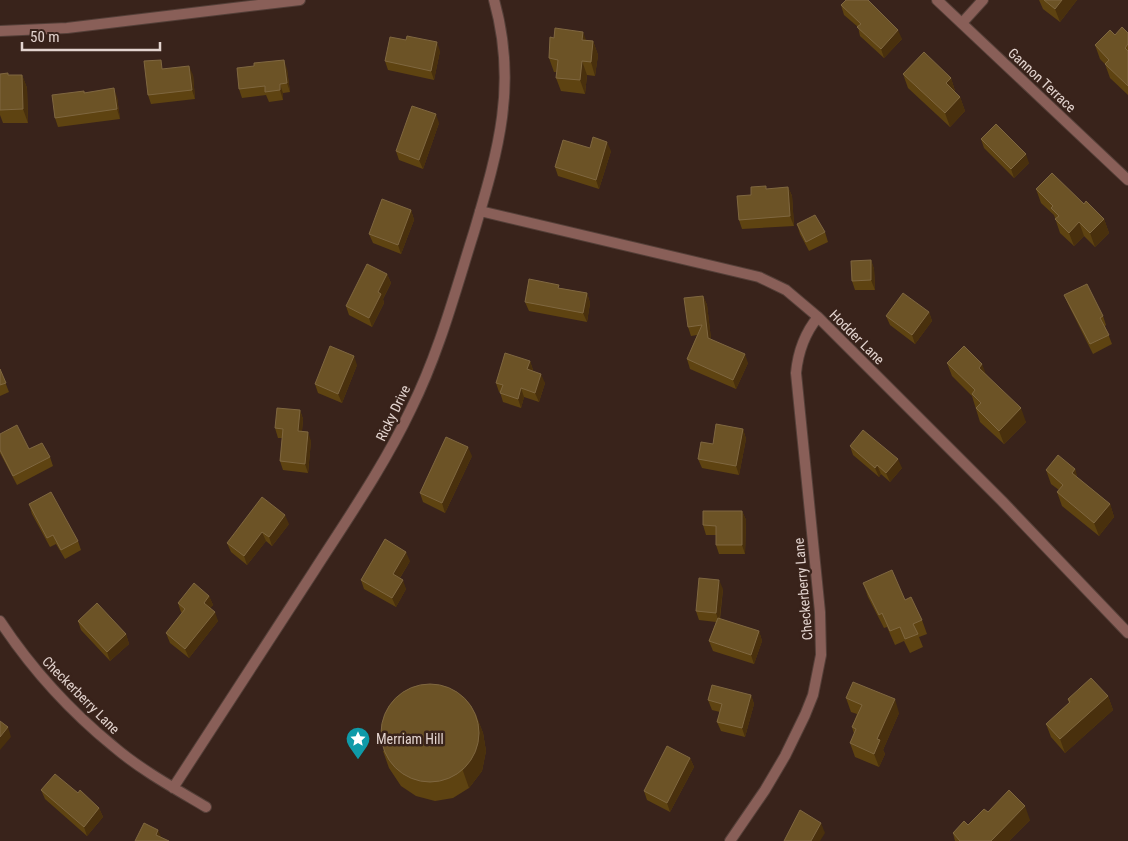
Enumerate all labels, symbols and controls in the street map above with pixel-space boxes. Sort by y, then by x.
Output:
scale bar [22,20,160,52]
text: 50 m [30,28,60,46]
street label: Gannon Terrace [1005,45,1079,116]
street label: Hodder Lane [826,306,888,368]
street label: Ricky Drive [373,382,414,444]
street label: Checkerberry Lane [791,537,815,641]
street label: Checkerberry Lane [39,653,123,737]
place icon: Merriam Hill [345,726,371,760]
place label: Merriam Hill [376,731,444,747]

